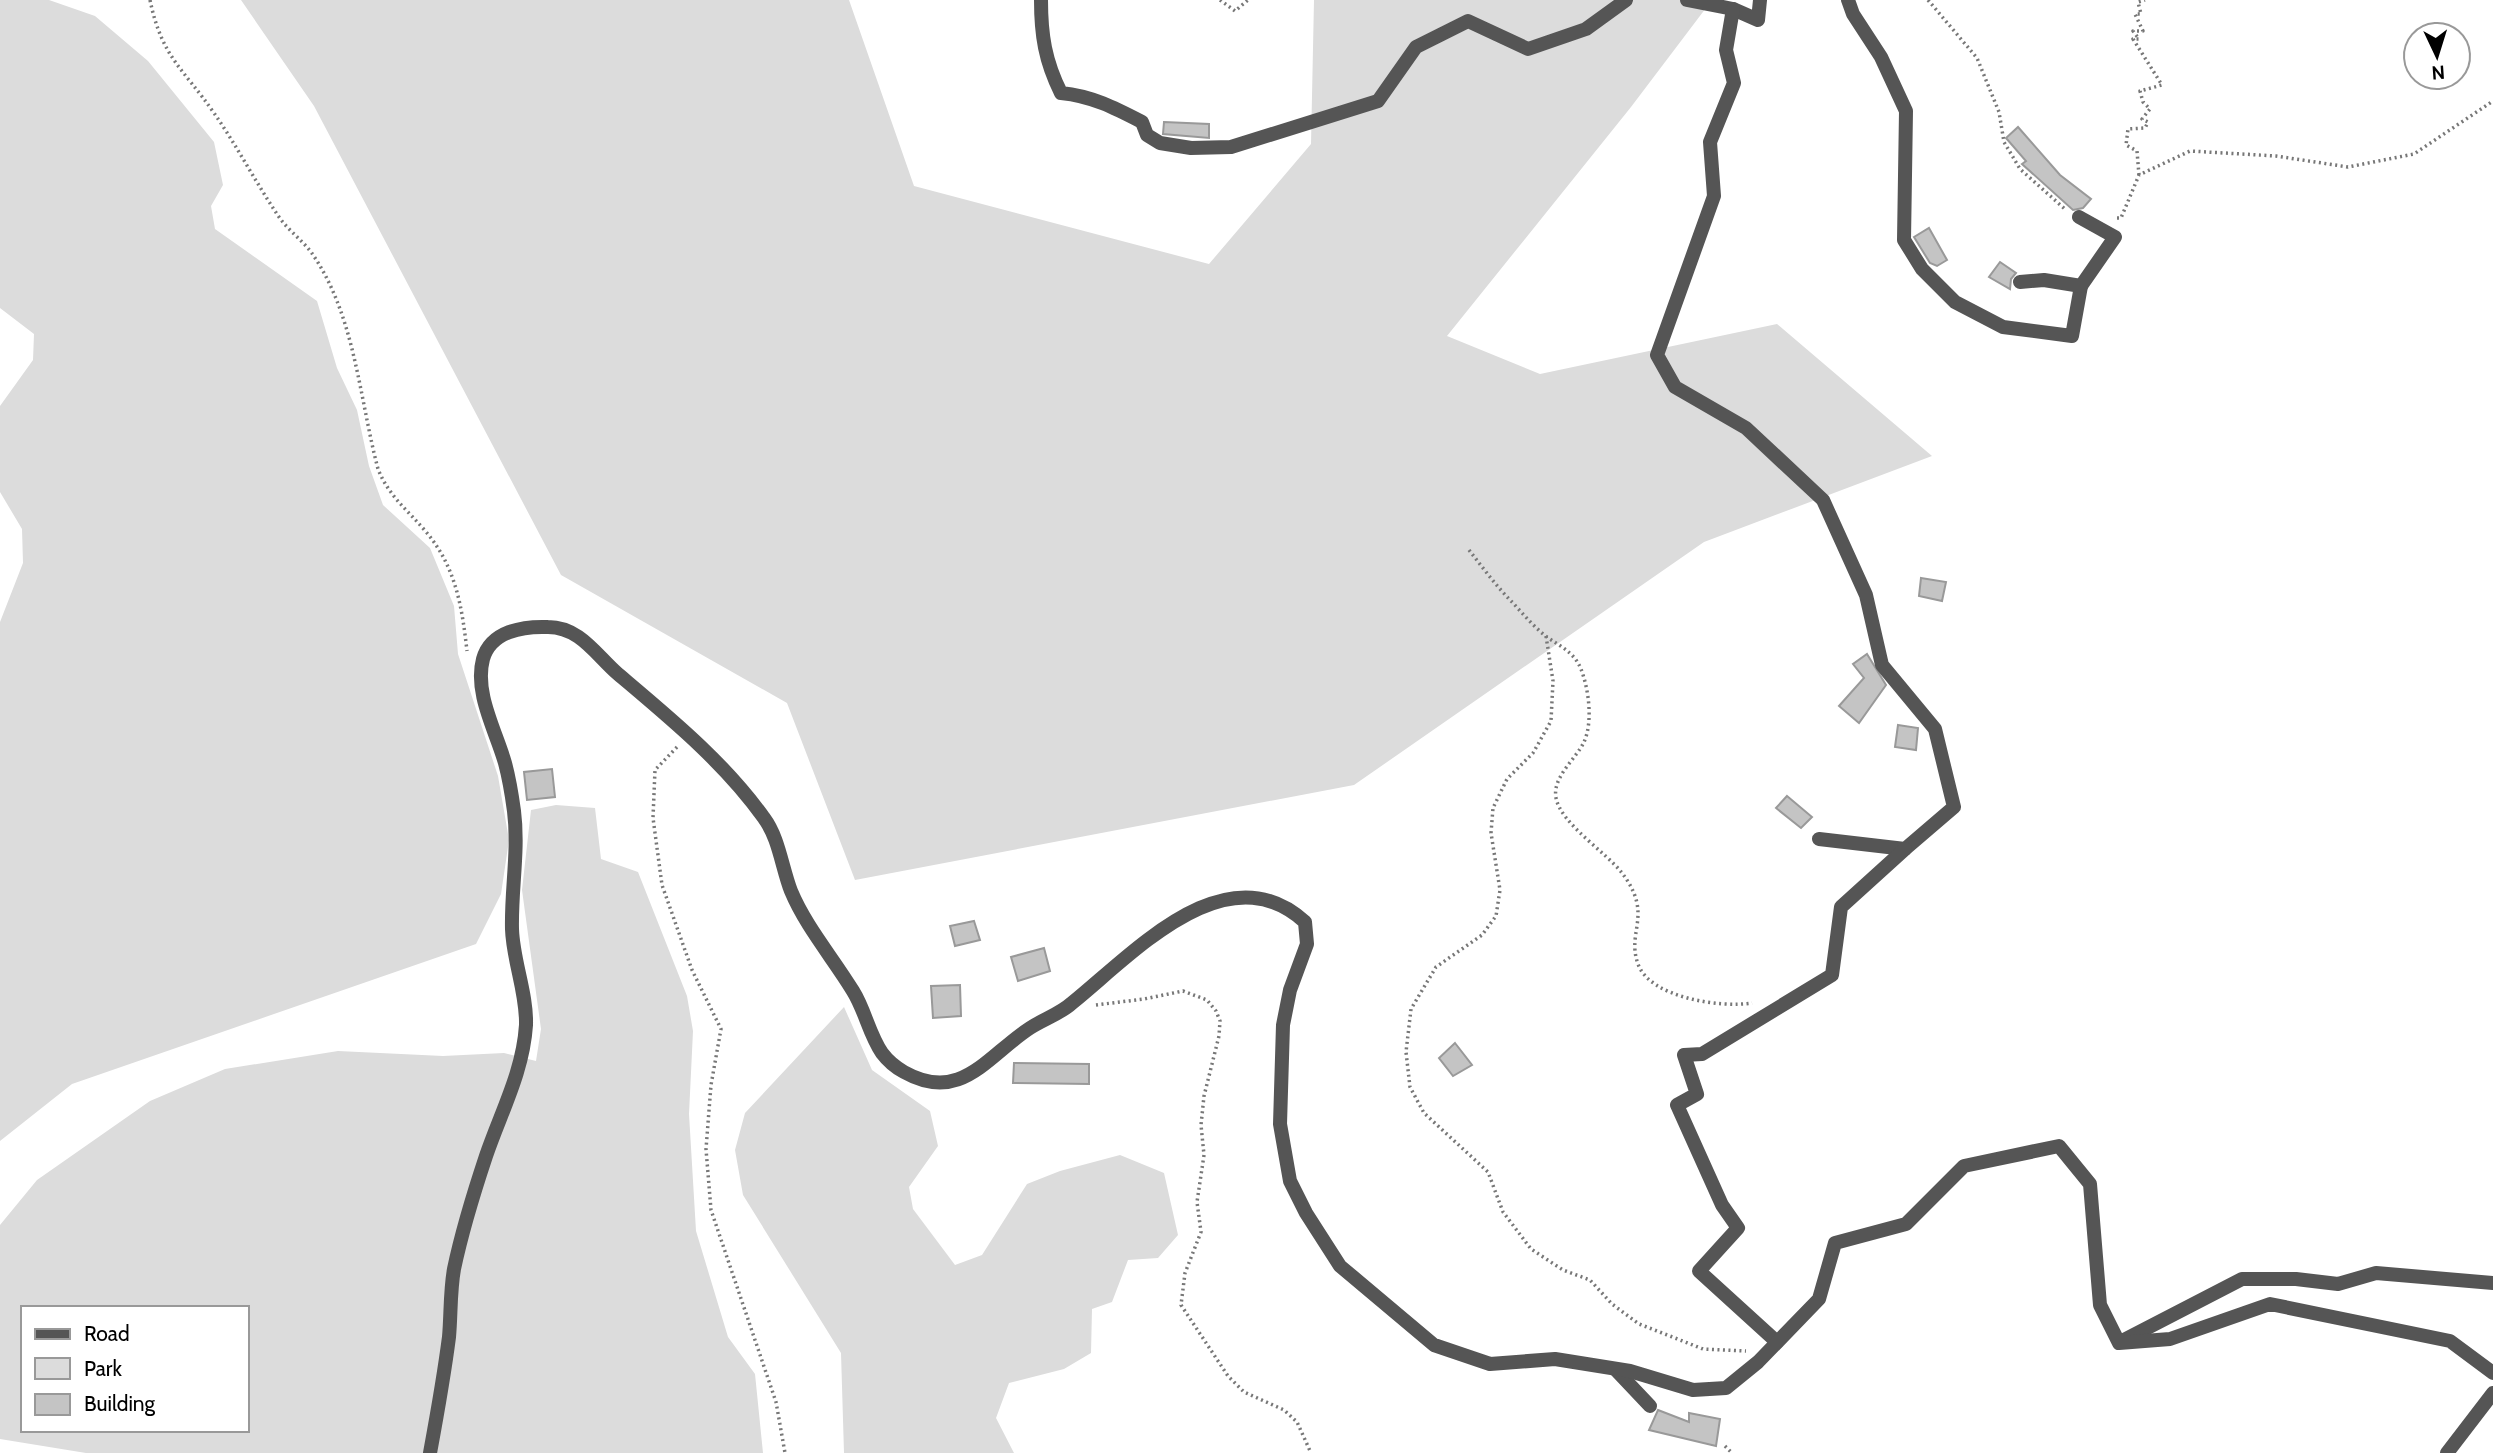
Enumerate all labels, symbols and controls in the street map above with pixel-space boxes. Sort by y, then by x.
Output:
north arrow [2402,21,2472,91]
text: N [2431,61,2446,84]
legend [21,1306,248,1432]
text: Road [84,1321,130,1346]
text: Park [84,1356,122,1381]
text: Building [84,1391,156,1416]

